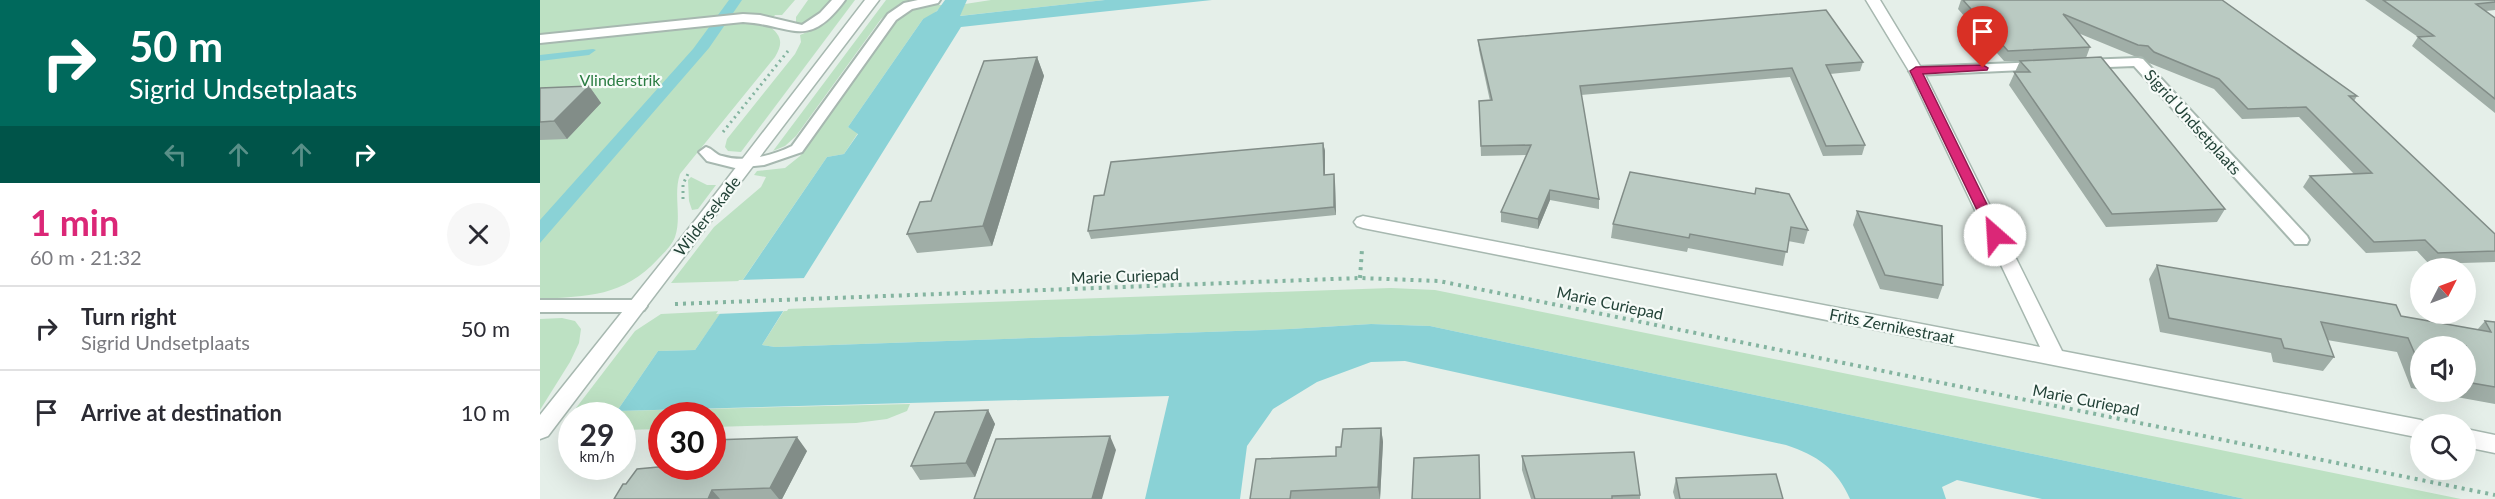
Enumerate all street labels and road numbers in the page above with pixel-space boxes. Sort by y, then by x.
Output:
street label: Sigrid Undsetplaats [2141,65,2246,178]
street label: Wildersekade [670,172,744,259]
street label: Marie Curiepad [1071,264,1179,287]
street label: Marie Curiepad [1555,282,1665,323]
street label: Frits Zernikestraat [1828,304,1957,347]
street label: Marie Curiepad [2031,380,2141,419]

